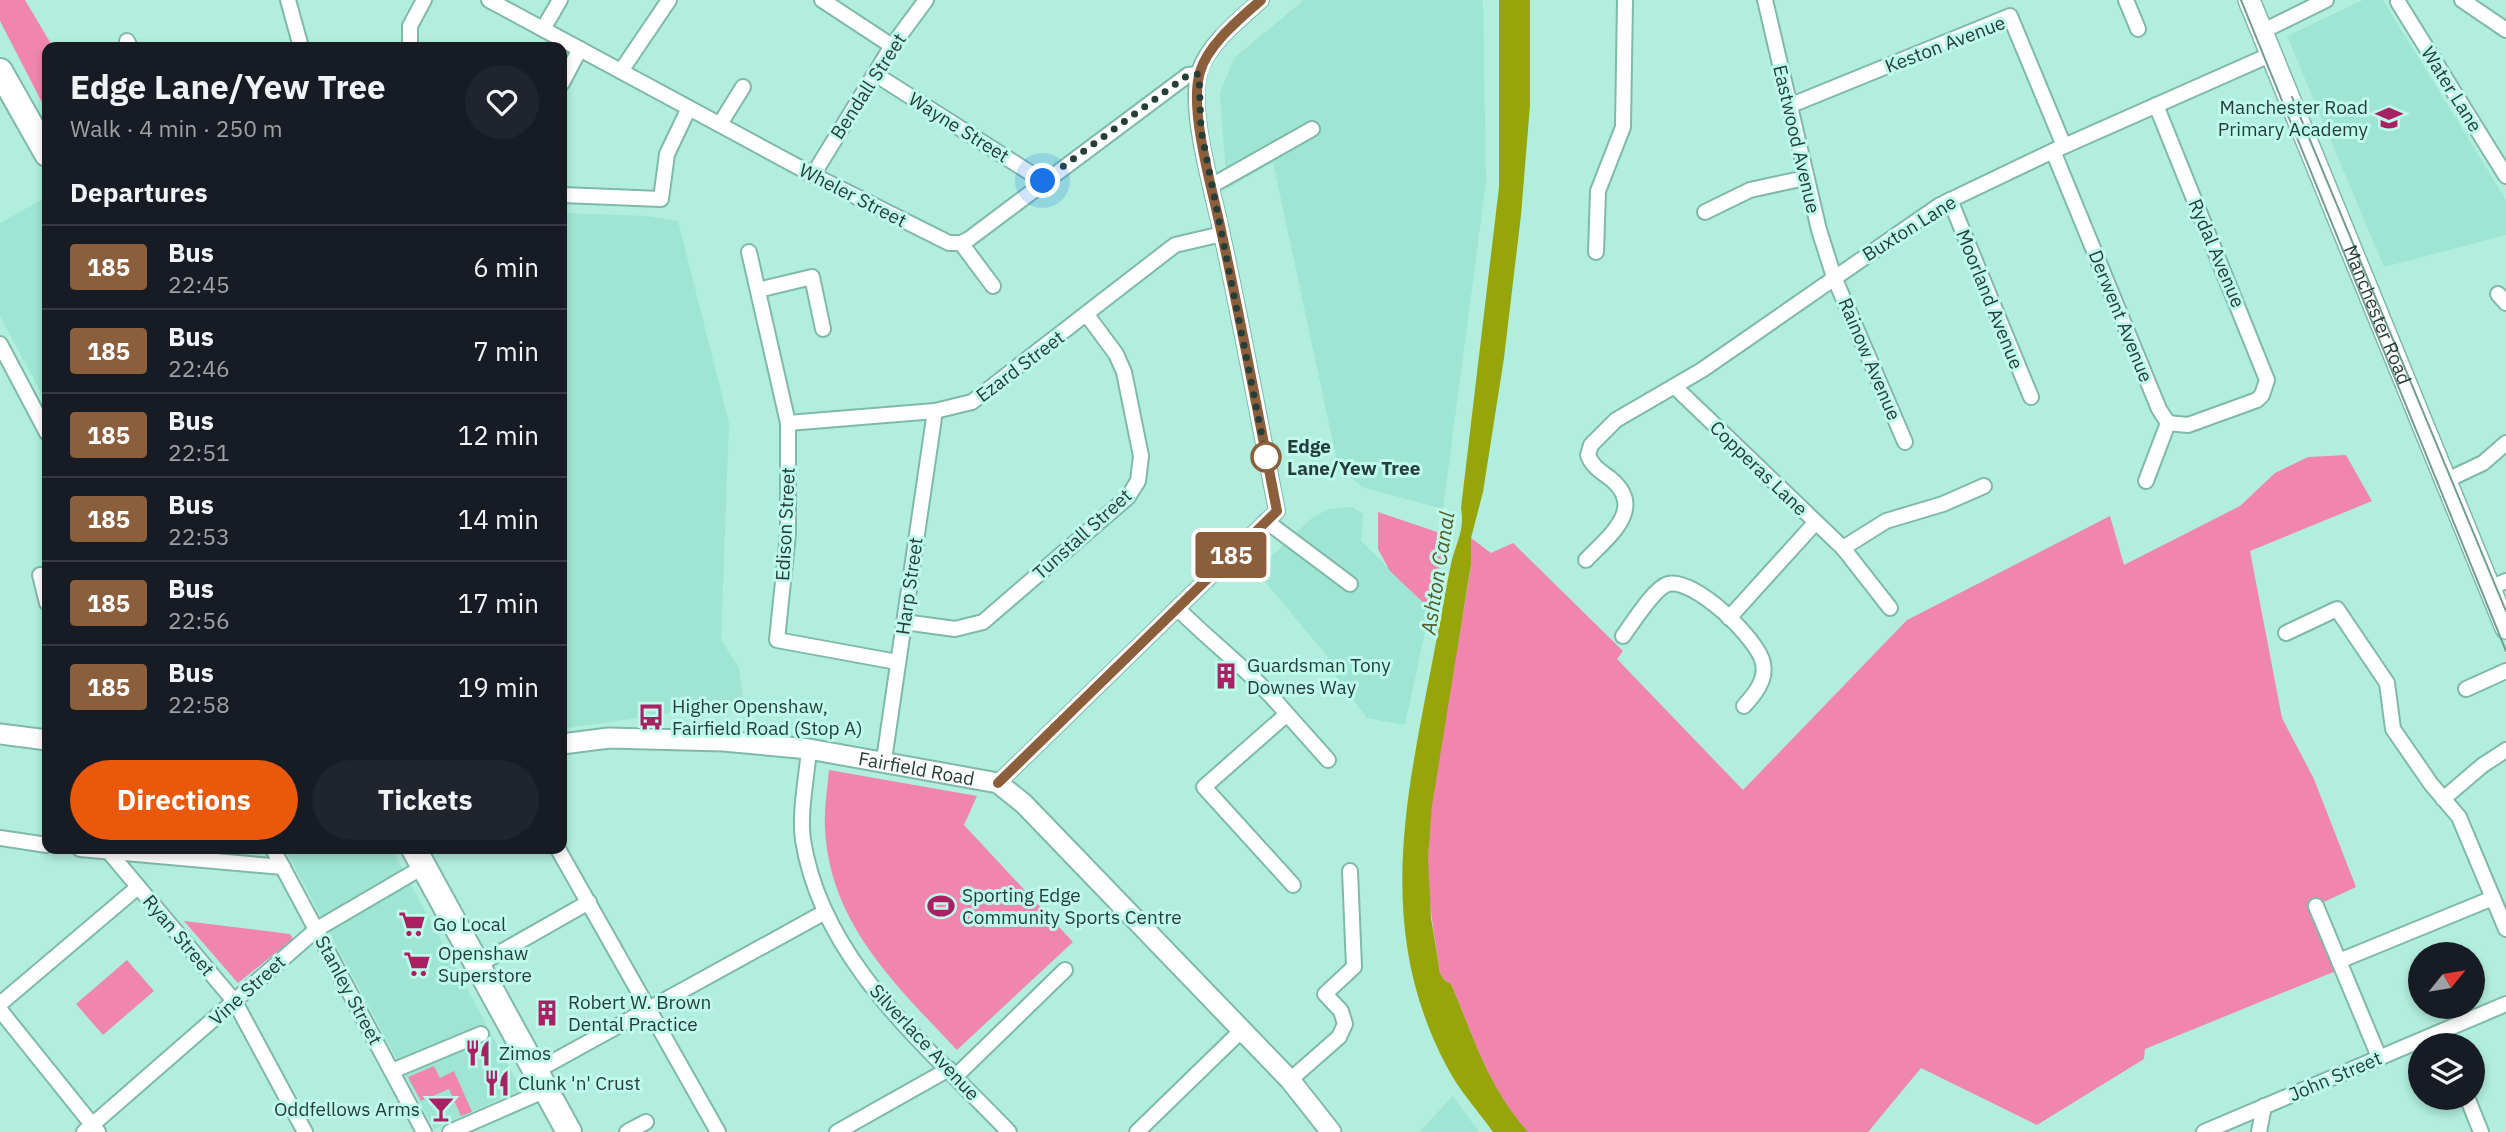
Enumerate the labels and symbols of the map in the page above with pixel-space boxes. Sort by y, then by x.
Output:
street label: Keston Avenue [1881,10,2009,78]
street label: Bendall Street [825,28,911,144]
street label: Water Lane [2416,42,2488,136]
street label: Eastwood Avenue [1768,62,1826,216]
street label: Wayne Street [904,87,1014,167]
place label: Manchester Road Primary Academy [2218,95,2369,141]
school or university icon: Manchester Road Primary Academy [2374,103,2404,133]
street label: Wheler Street [795,158,911,232]
your location [1025,163,1060,198]
street label: Buxton Lane [1858,190,1960,266]
street label: Rydal Avenue [2183,195,2251,311]
street label: Moorland Avenue [1951,226,2029,372]
street label: Manchester Road [2339,241,2417,388]
street label: Derwent Avenue [2084,246,2158,386]
street label: Rainow Avenue [1833,294,1907,424]
street label: Ezard Street [971,325,1069,407]
street label: Copperas Lane [1705,415,1813,521]
place label: Edge Lane/Yew Tree [1287,434,1420,480]
marker: Edge Lane/Yew Tree [1251,442,1281,472]
street label: Edison Street [770,466,800,582]
street label: Tunstall Street [1028,484,1136,584]
water label: Ashton Canal [1413,509,1461,637]
line badge: 185 [1191,532,1271,578]
street label: Harp Street [890,536,928,636]
place label: Guardsman Tony Downes Way [1247,653,1391,699]
building icon: Guardsman Tony Downes Way [1211,661,1241,691]
place label: Higher Openshaw, Fairfield Road (Stop A) [672,694,863,740]
bus stop icon: Higher Openshaw, Fairfield Road (Stop A) [636,702,666,732]
street label: Fairfield Road [857,746,976,791]
place label: Sporting Edge Community Sports Centre [962,883,1182,929]
street label: Ryan Street [138,889,220,981]
sports icon: Sporting Edge Community Sports Centre [926,891,956,921]
supermarket icon: Go Local [397,909,427,939]
place label: Go Local [433,912,506,936]
street label: Stanley Street [310,931,388,1049]
place label: Openshaw Superstore [438,941,532,987]
north arrow [2408,942,2485,1018]
supermarket icon: Openshaw Superstore [402,949,432,979]
street label: Vine Street [204,950,290,1030]
street label: Silverlace Avenue [865,979,985,1105]
place label: Robert W. Brown Dental Practice [568,990,711,1036]
building icon: Robert W. Brown Dental Practice [532,998,562,1028]
restaurant icon: Zimos [463,1038,493,1068]
place label: Zimos [499,1041,551,1065]
street label: John Street [2285,1046,2385,1106]
restaurant icon: Clunk 'n' Crust [482,1068,512,1098]
place label: Clunk 'n' Crust [518,1071,641,1095]
bar icon: Oddfellows Arms [426,1094,456,1124]
place label: Oddfellows Arms [274,1097,420,1121]

